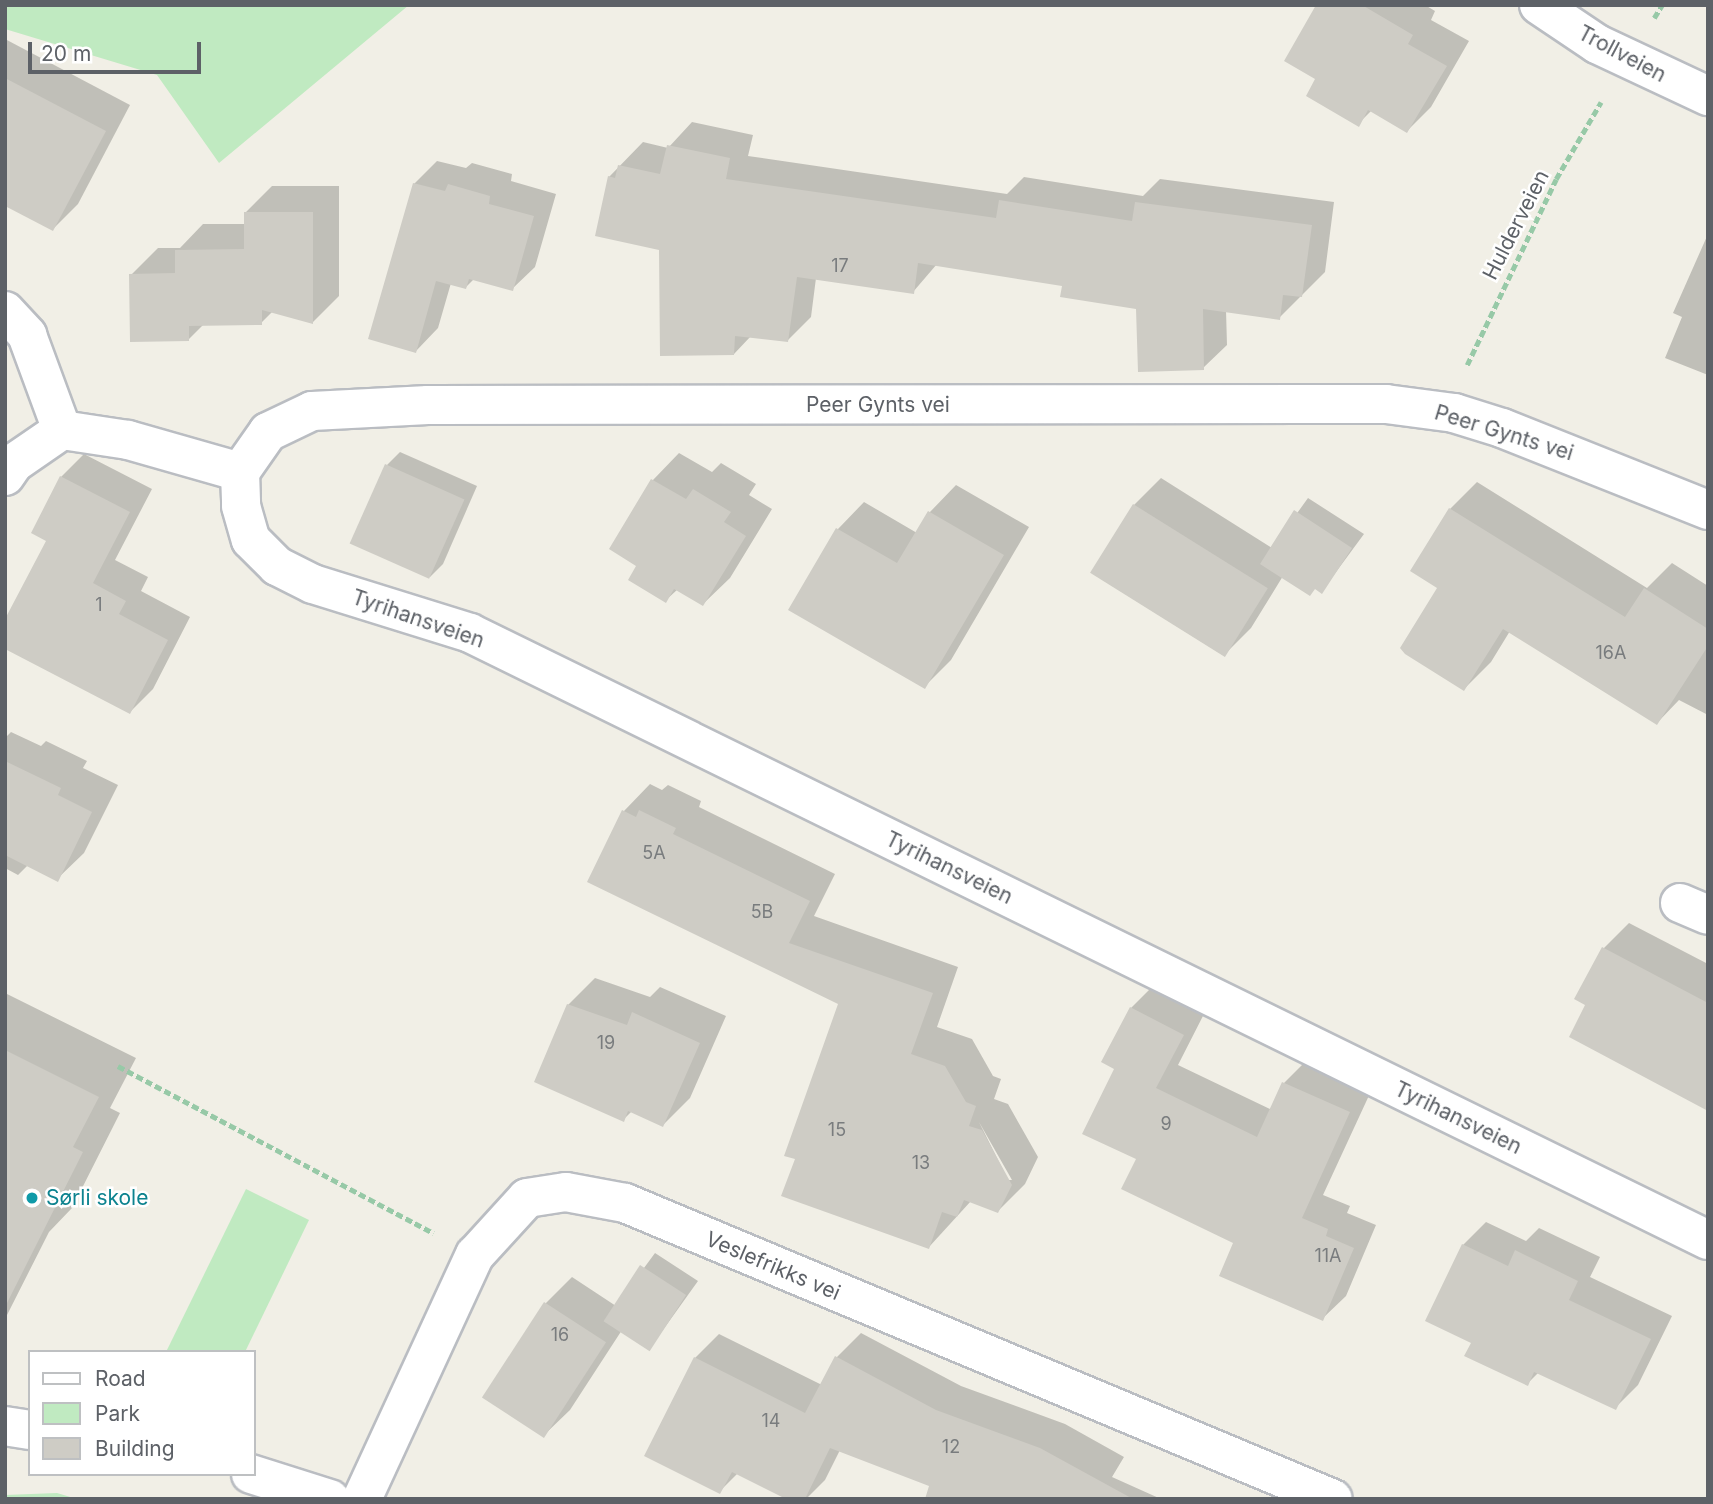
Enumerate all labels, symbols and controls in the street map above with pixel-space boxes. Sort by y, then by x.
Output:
street label: Trollveien [1574,20,1670,88]
scale bar [32,28,205,72]
text: 20 m [41,41,91,66]
street label: Hulderveien [1478,166,1554,284]
house number: 17 [831,255,849,277]
street label: Peer Gynts vei [806,392,950,418]
street label: Peer Gynts vei [1432,400,1576,466]
street label: Tyrihansveien [348,585,488,653]
house number: 1 [95,594,103,616]
house number: 16A [1596,642,1626,664]
street label: Tyrihansveien [881,826,1017,910]
house number: 5A [642,842,666,864]
house number: 5B [751,901,773,923]
house number: 19 [597,1032,615,1054]
street label: Tyrihansveien [1390,1076,1526,1160]
house number: 9 [1160,1113,1172,1135]
house number: 15 [828,1119,846,1141]
house number: 13 [912,1152,930,1174]
place label: Sørli skole [46,1185,148,1211]
marker: Sørli skole [24,1190,40,1206]
street label: Veslefrikks vei [702,1226,844,1306]
house number: 11A [1314,1245,1342,1267]
house number: 16 [551,1324,569,1346]
legend [28,1350,256,1476]
text: Road [95,1366,146,1391]
text: Park [95,1401,140,1426]
house number: 14 [762,1410,780,1432]
text: Building [95,1436,175,1461]
house number: 12 [942,1436,960,1458]

